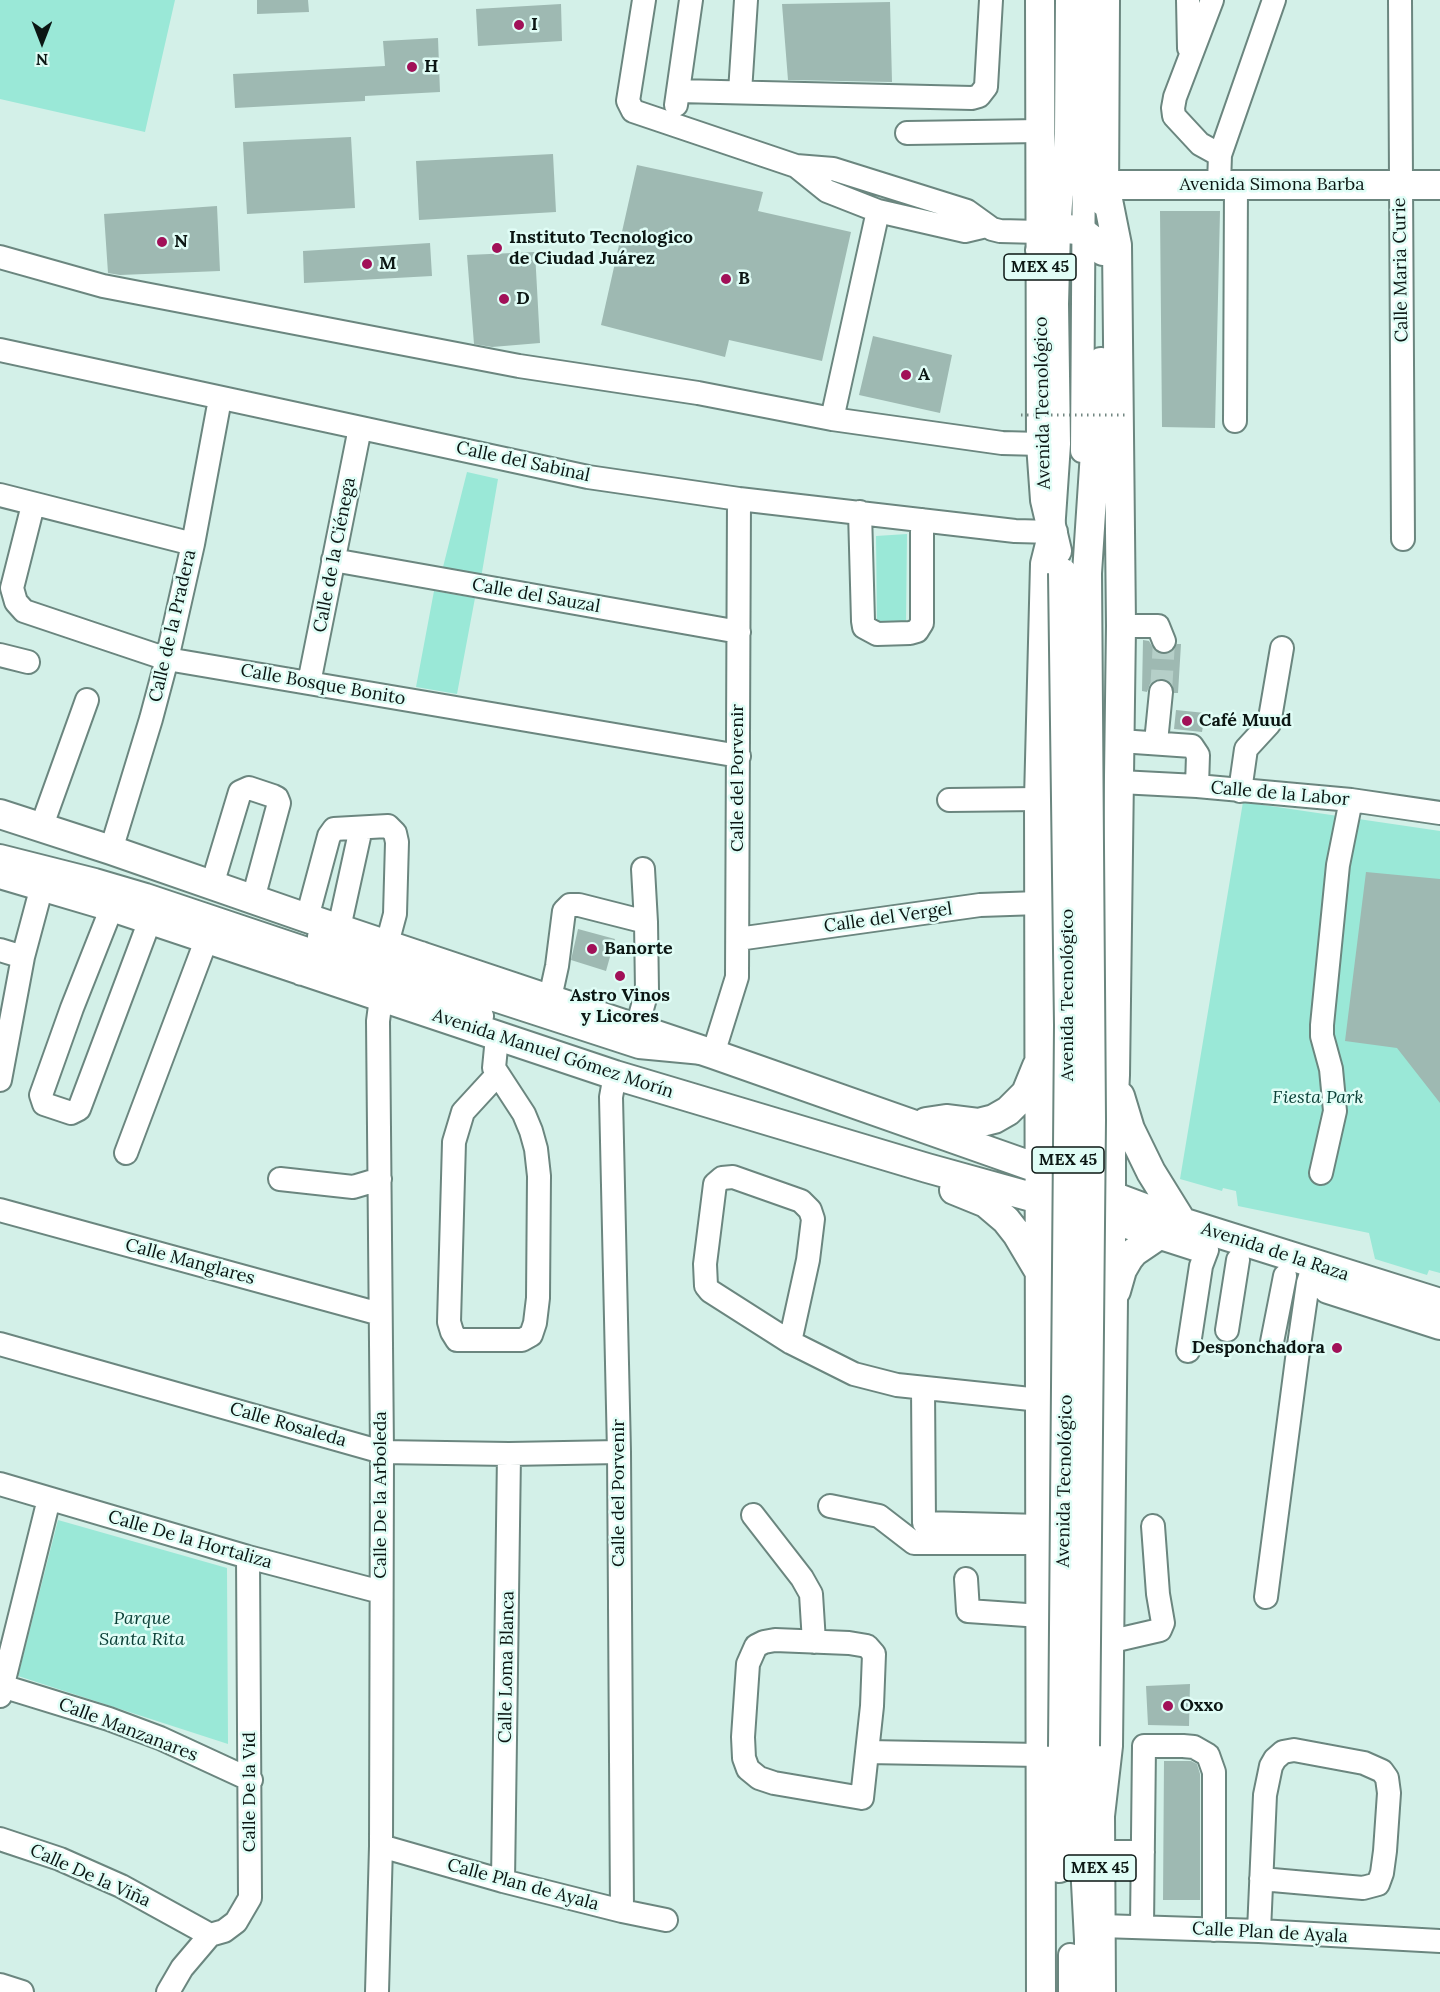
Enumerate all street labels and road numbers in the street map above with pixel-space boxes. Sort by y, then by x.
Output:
street label: Avenida Simona Barba [1179,174,1365,196]
street label: Calle Maria Curie [1389,197,1413,343]
road number: MEX 45 [1004,254,1076,280]
street label: Avenida Tecnológico [1031,316,1055,490]
street label: Calle del Sabinal [454,437,592,487]
street label: Calle de la Ciénega [309,476,361,634]
street label: Calle de la Pradera [145,548,201,704]
street label: Calle del Sauzal [470,574,602,618]
street label: Calle Bosque Bonito [239,660,407,710]
street label: Calle del Porvenir [727,704,749,852]
street label: Calle de la Labor [1210,777,1350,811]
street label: Calle del Vergel [822,898,954,938]
street label: Avenida Tecnológico [1057,909,1079,1081]
street label: Avenida Manuel Gómez Morín [430,1005,676,1103]
road number: MEX 45 [1032,1147,1104,1173]
street label: Avenida de la Raza [1199,1218,1351,1286]
street label: Calle Manglares [123,1234,257,1290]
street label: Avenida Tecnológico [1053,1394,1077,1568]
street label: Calle Rosaleda [227,1398,349,1452]
street label: Calle De la Arboleda [370,1411,392,1579]
street label: Calle del Porvenir [608,1419,630,1567]
street label: Calle De la Hortaliza [105,1506,275,1574]
street label: Calle Loma Blanca [495,1591,519,1743]
street label: Calle Manzanares [55,1694,201,1766]
street label: Calle De la Vid [239,1732,261,1852]
street label: Calle De la Viña [26,1840,154,1912]
street label: Calle Plan de Ayala [445,1854,601,1916]
road number: MEX 45 [1064,1855,1136,1881]
street label: Calle Plan de Ayala [1192,1918,1348,1948]

